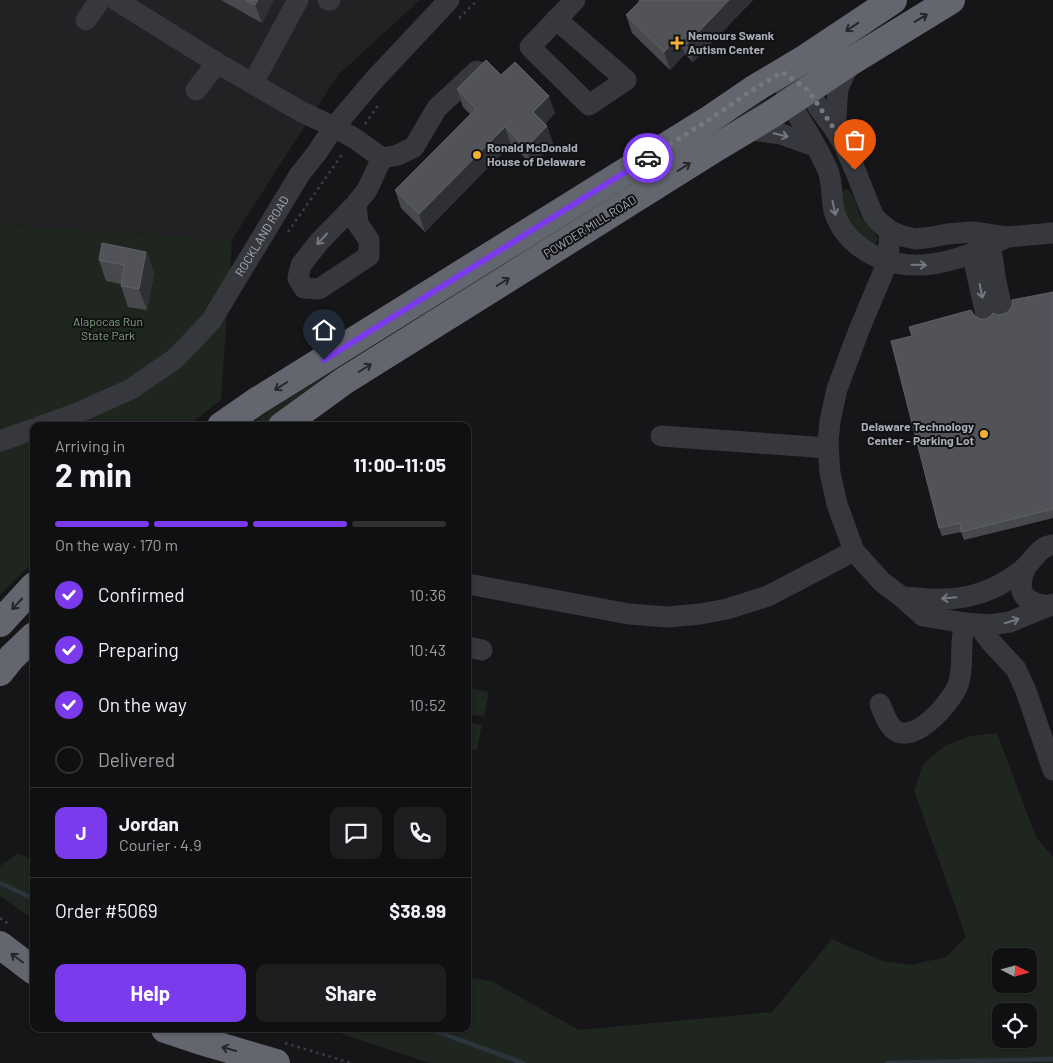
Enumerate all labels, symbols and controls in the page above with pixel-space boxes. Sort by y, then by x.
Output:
one-way arrow [913,13,927,23]
one-way arrow [846,22,860,32]
place label: Nemours Swank Autism Center [688,28,775,56]
marker: Nemours Swank Autism Center [670,36,684,50]
pin [834,119,876,170]
icon: bag [841,126,869,154]
one-way arrow [772,131,788,140]
courier [623,133,673,183]
place label: Ronald McDonald House of Delaware [487,140,586,168]
icon: car [634,144,662,172]
marker: Ronald McDonald House of Delaware [471,149,483,161]
one-way arrow [677,162,691,172]
street label: POWDER MILL ROAD [541,192,638,260]
street label: ROCKLAND ROAD [232,193,291,278]
one-way arrow [830,199,839,215]
one-way arrow [316,233,328,245]
one-way arrow [911,260,927,270]
one-way arrow [495,277,509,287]
one-way arrow [977,283,986,299]
pin [303,309,345,360]
park label: Alapocas Run State Park [73,314,143,342]
icon: home [310,316,338,344]
one-way arrow [357,363,371,373]
one-way arrow [275,381,289,391]
place label: Delaware Technology Center - Parking Lot [861,419,974,447]
marker: Delaware Technology Center - Parking Lot [978,428,990,440]
text: Arriving in [55,436,125,455]
text: 11:00–11:05 [353,453,446,476]
text: 2 min [55,455,132,493]
text: On the way · 170 m [55,535,178,554]
icon: check [55,581,83,609]
text: Confirmed [98,583,185,606]
text: 10:36 [409,585,446,604]
one-way arrow [942,593,958,603]
one-way arrow [11,598,23,611]
one-way arrow [1004,615,1020,625]
icon: check [55,636,83,664]
text: Preparing [98,638,179,661]
text: 10:43 [409,640,446,659]
icon: check [55,691,83,719]
text: On the way [98,693,187,716]
text: 10:52 [409,695,446,714]
text: Delivered [98,748,175,771]
button: chat [330,807,382,859]
button: phone [394,807,446,859]
text: Jordan [119,812,179,835]
text: J [75,821,87,844]
text: Courier · 4.9 [119,835,202,854]
text: Order #5069 [55,899,158,922]
text: $38.99 [389,899,446,922]
north arrow [992,948,1038,992]
map controls [992,948,1037,1048]
one-way arrow [11,953,24,964]
button: Help [55,964,246,1022]
button: Share [256,964,446,1022]
button: locate [992,1003,1037,1048]
one-way arrow [222,1044,238,1054]

